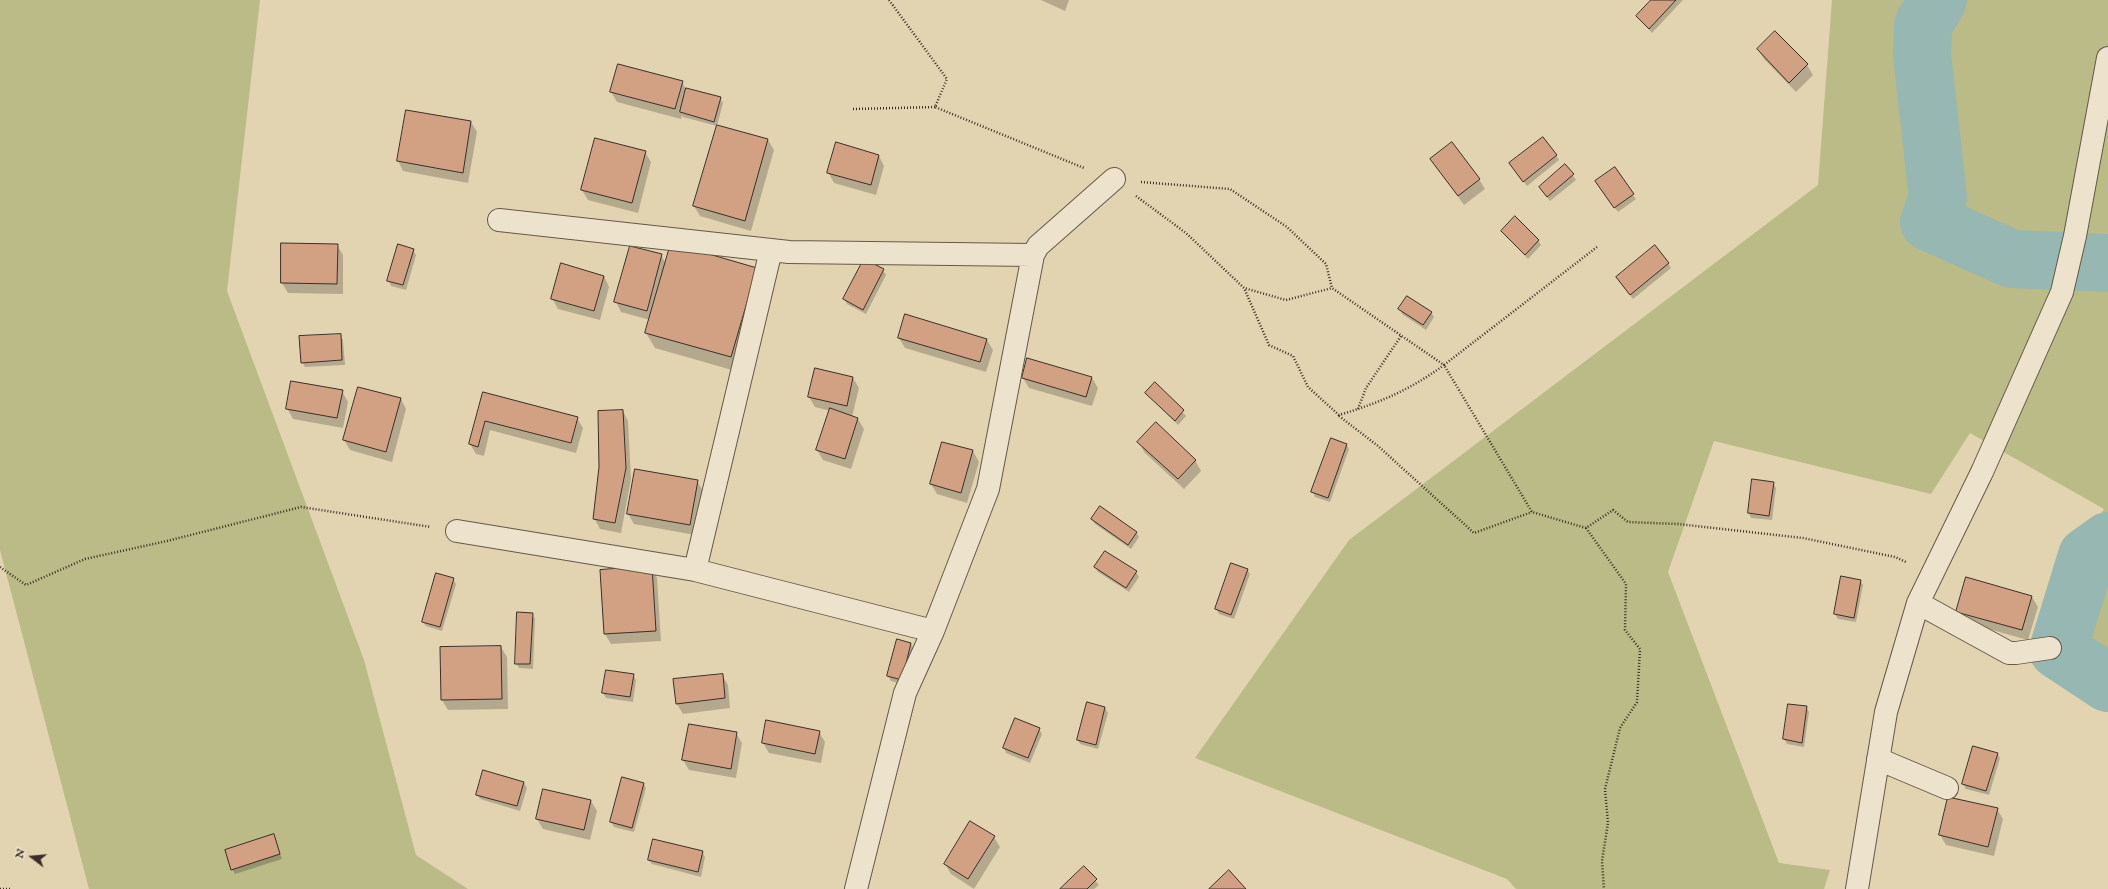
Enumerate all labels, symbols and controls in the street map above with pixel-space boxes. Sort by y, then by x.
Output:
north arrow [12,837,52,877]
text: N [12,847,29,860]

